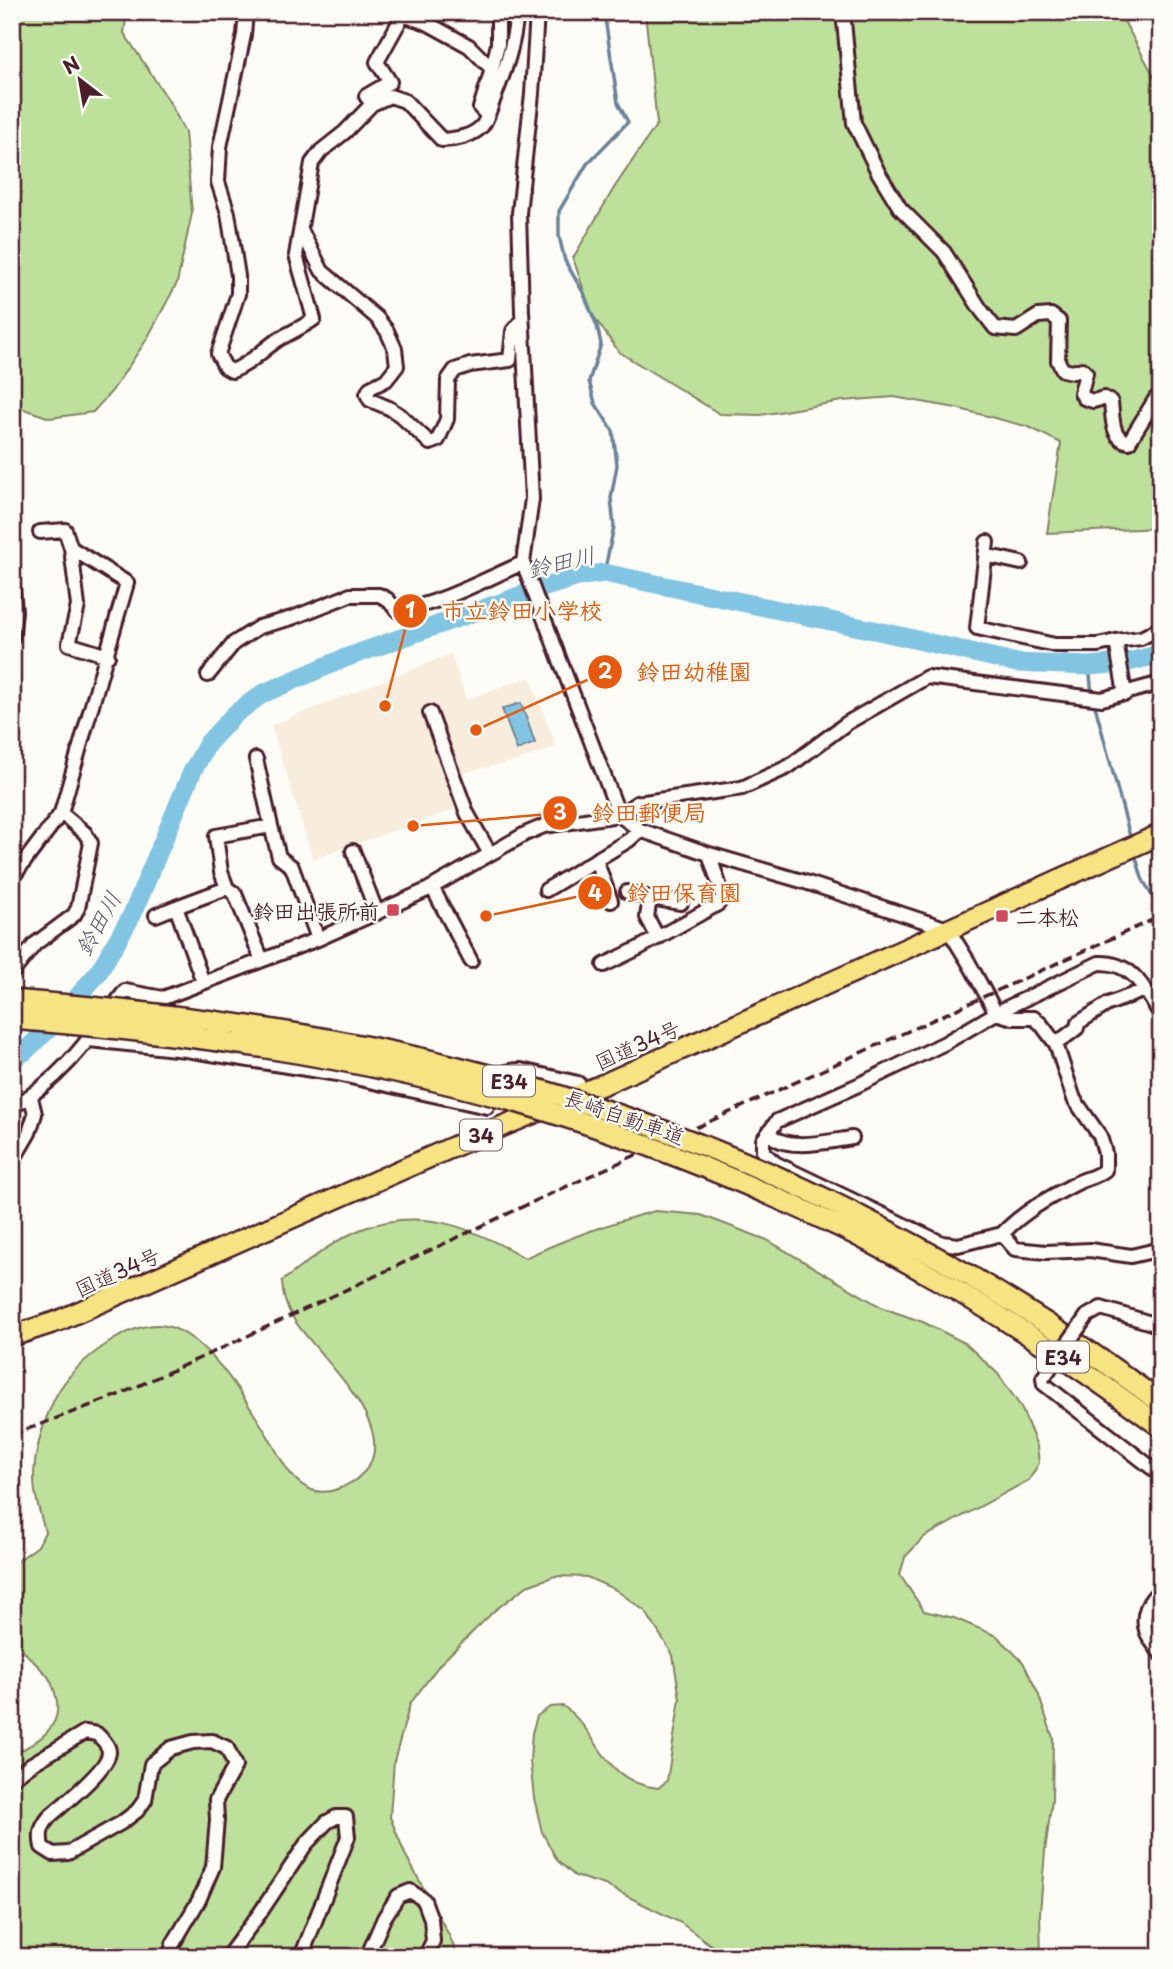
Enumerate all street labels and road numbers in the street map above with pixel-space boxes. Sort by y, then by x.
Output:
street label: 国道34号 [589,1011,685,1077]
road number: E34 [483,1065,535,1096]
street label: 長崎自動車道 [560,1080,690,1152]
road number: 34 [460,1120,502,1150]
street label: 国道34号 [69,1238,165,1304]
road number: E34 [1037,1342,1089,1372]

